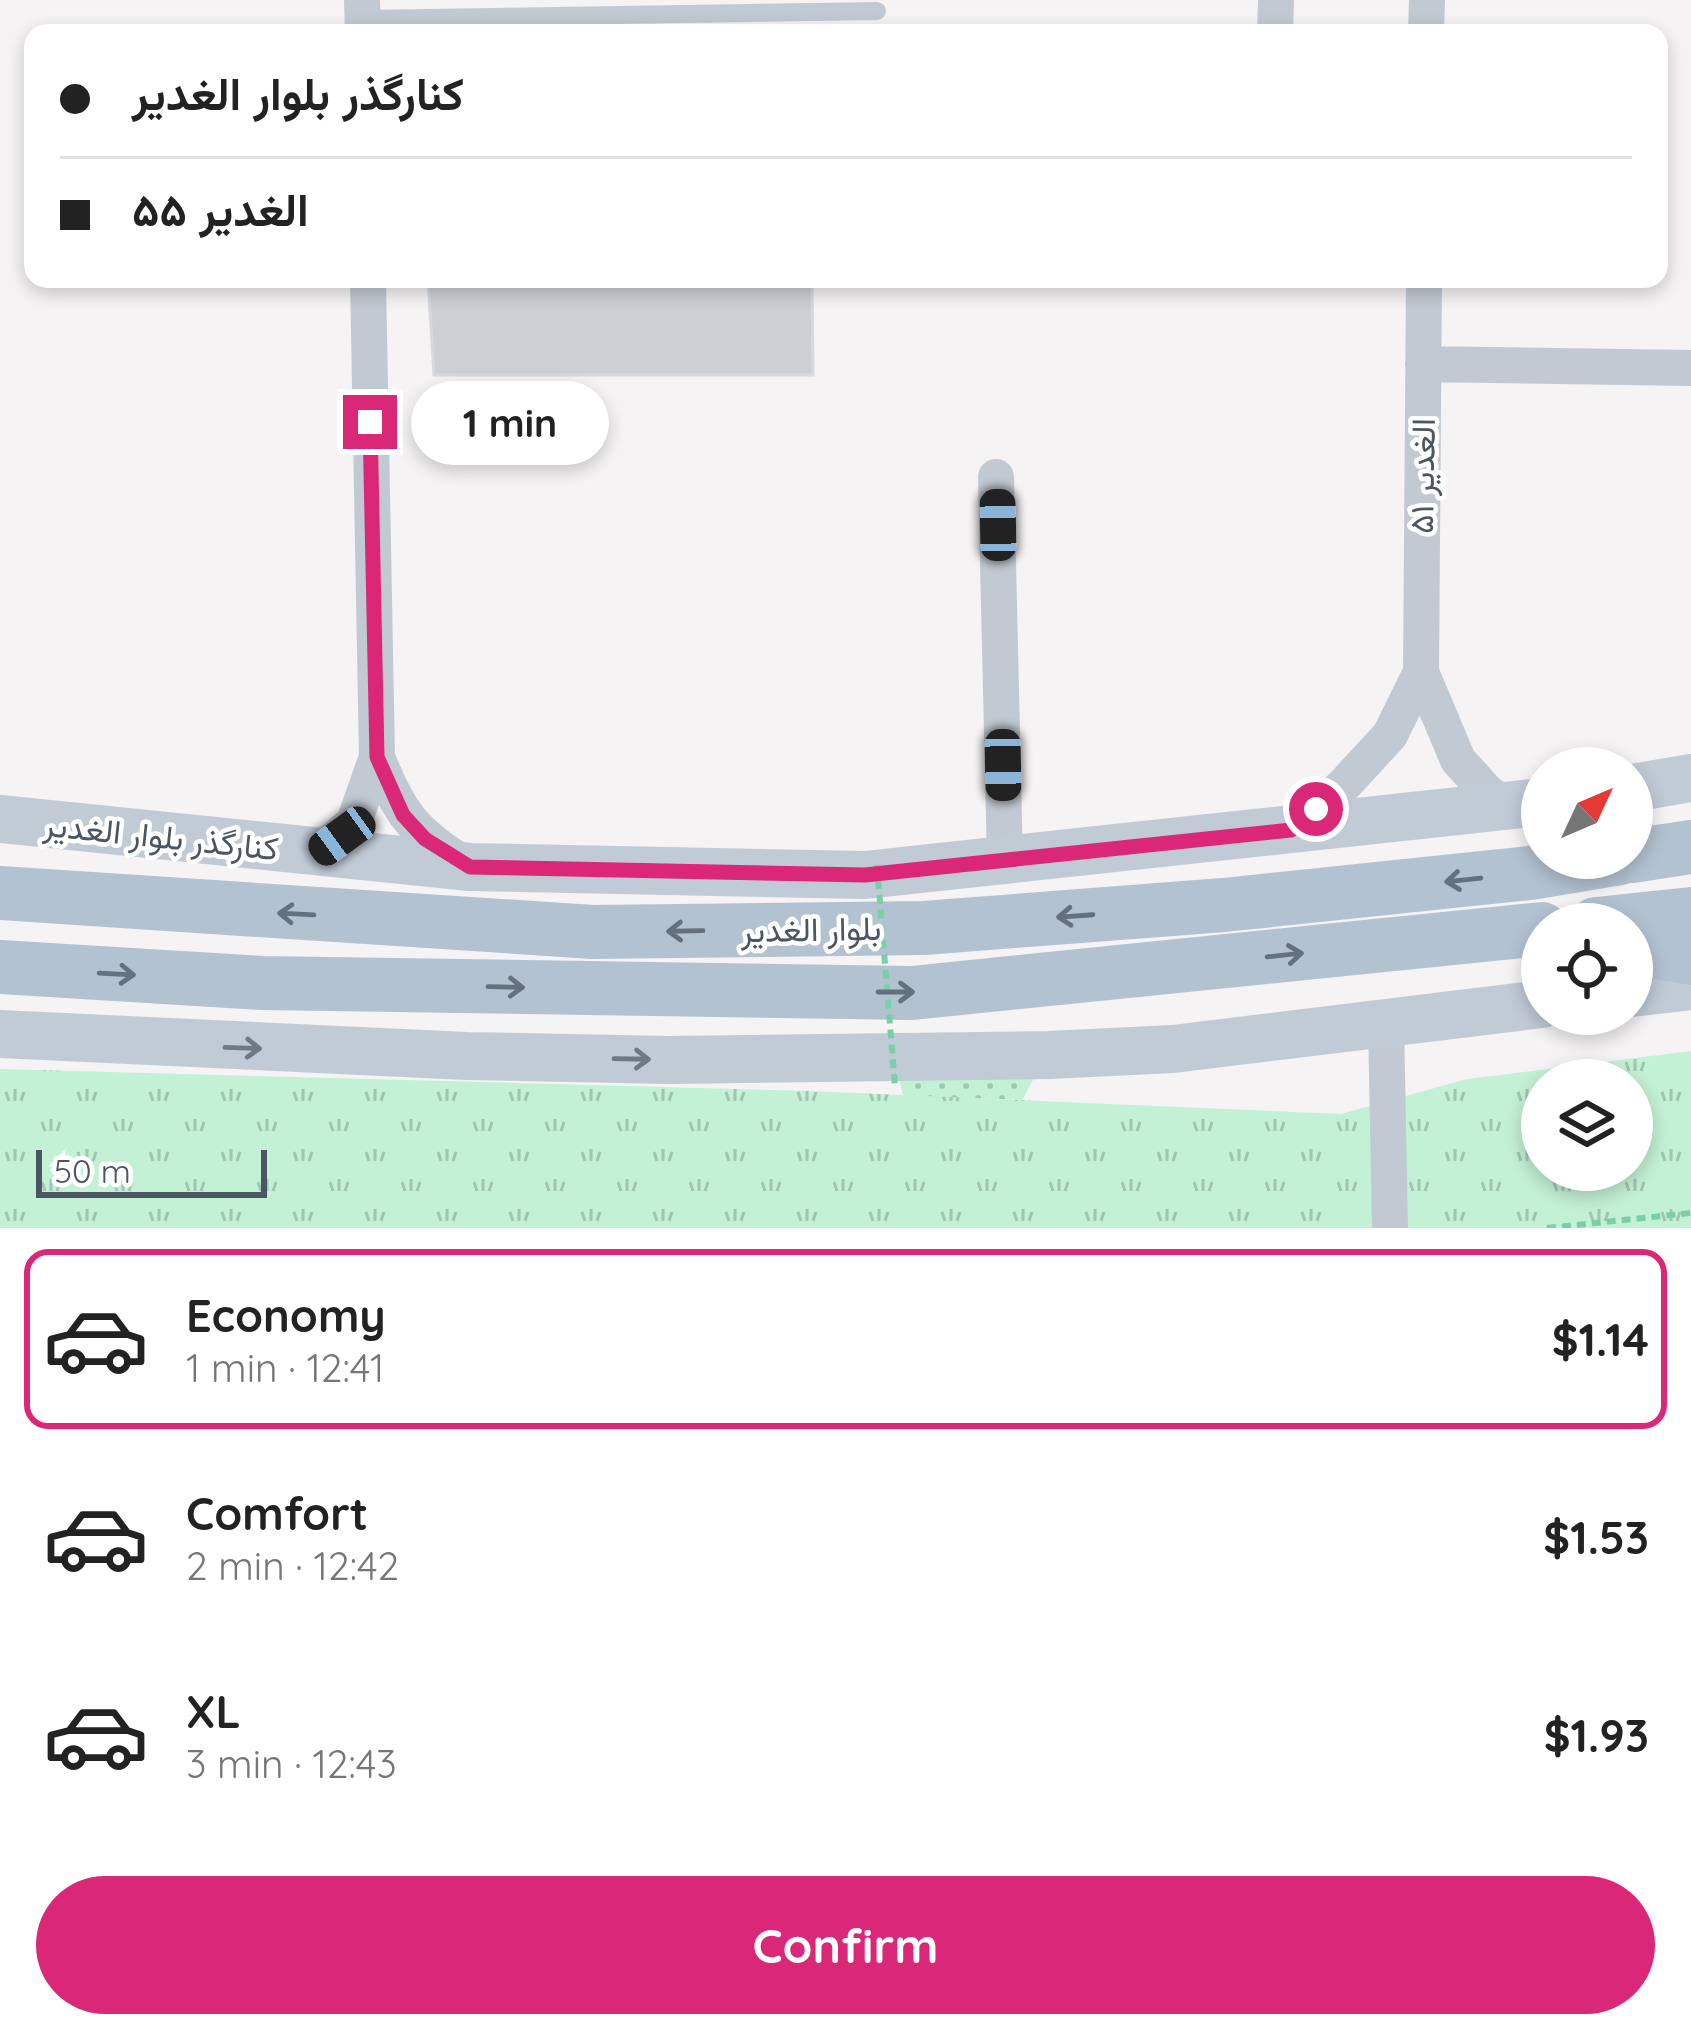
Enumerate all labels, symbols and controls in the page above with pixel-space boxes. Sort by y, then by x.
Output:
text: کنارگذر بلوار الغدیر [132,65,464,121]
text: الغدیر ۵۵ [132,181,309,237]
callout: 1 min [412,380,610,464]
route end [343,395,397,449]
text: 1 min [463,398,557,447]
street label: الغدیر ۵۱ [1400,418,1444,534]
car [979,489,1017,561]
car [984,729,1022,801]
north arrow [1521,747,1653,879]
map controls [1521,747,1653,1191]
route start [1289,782,1343,836]
car [302,800,382,872]
street label: کنارگذر بلوار الغدیر [41,803,280,869]
one-way arrow [1444,869,1483,891]
one-way arrow [277,902,316,925]
button: locate [1521,903,1653,1035]
one-way arrow [1056,905,1095,928]
street label: بلوار الغدیر [739,907,882,951]
one-way arrow [666,919,705,942]
one-way arrow [1264,944,1303,966]
one-way arrow [97,963,136,986]
one-way arrow [486,976,525,998]
one-way arrow [876,981,915,1003]
one-way arrow [223,1037,262,1060]
one-way arrow [612,1048,651,1070]
button: layers [1521,1059,1653,1191]
scale bar [36,1144,267,1197]
text: 50 m [54,1150,131,1191]
icon: car [42,1285,150,1393]
text: Economy [186,1287,386,1343]
text: $1.14 [1552,1311,1649,1367]
text: 1 min · 12:41 [186,1343,384,1392]
icon: car [42,1483,150,1591]
text: Comfort [186,1485,368,1541]
text: $1.53 [1543,1509,1649,1565]
text: 2 min · 12:42 [186,1541,399,1590]
icon: car [42,1681,150,1789]
text: XL [186,1683,241,1739]
text: $1.93 [1544,1707,1649,1763]
text: 3 min · 12:43 [186,1739,397,1788]
button: Confirm [36,1876,1655,2014]

